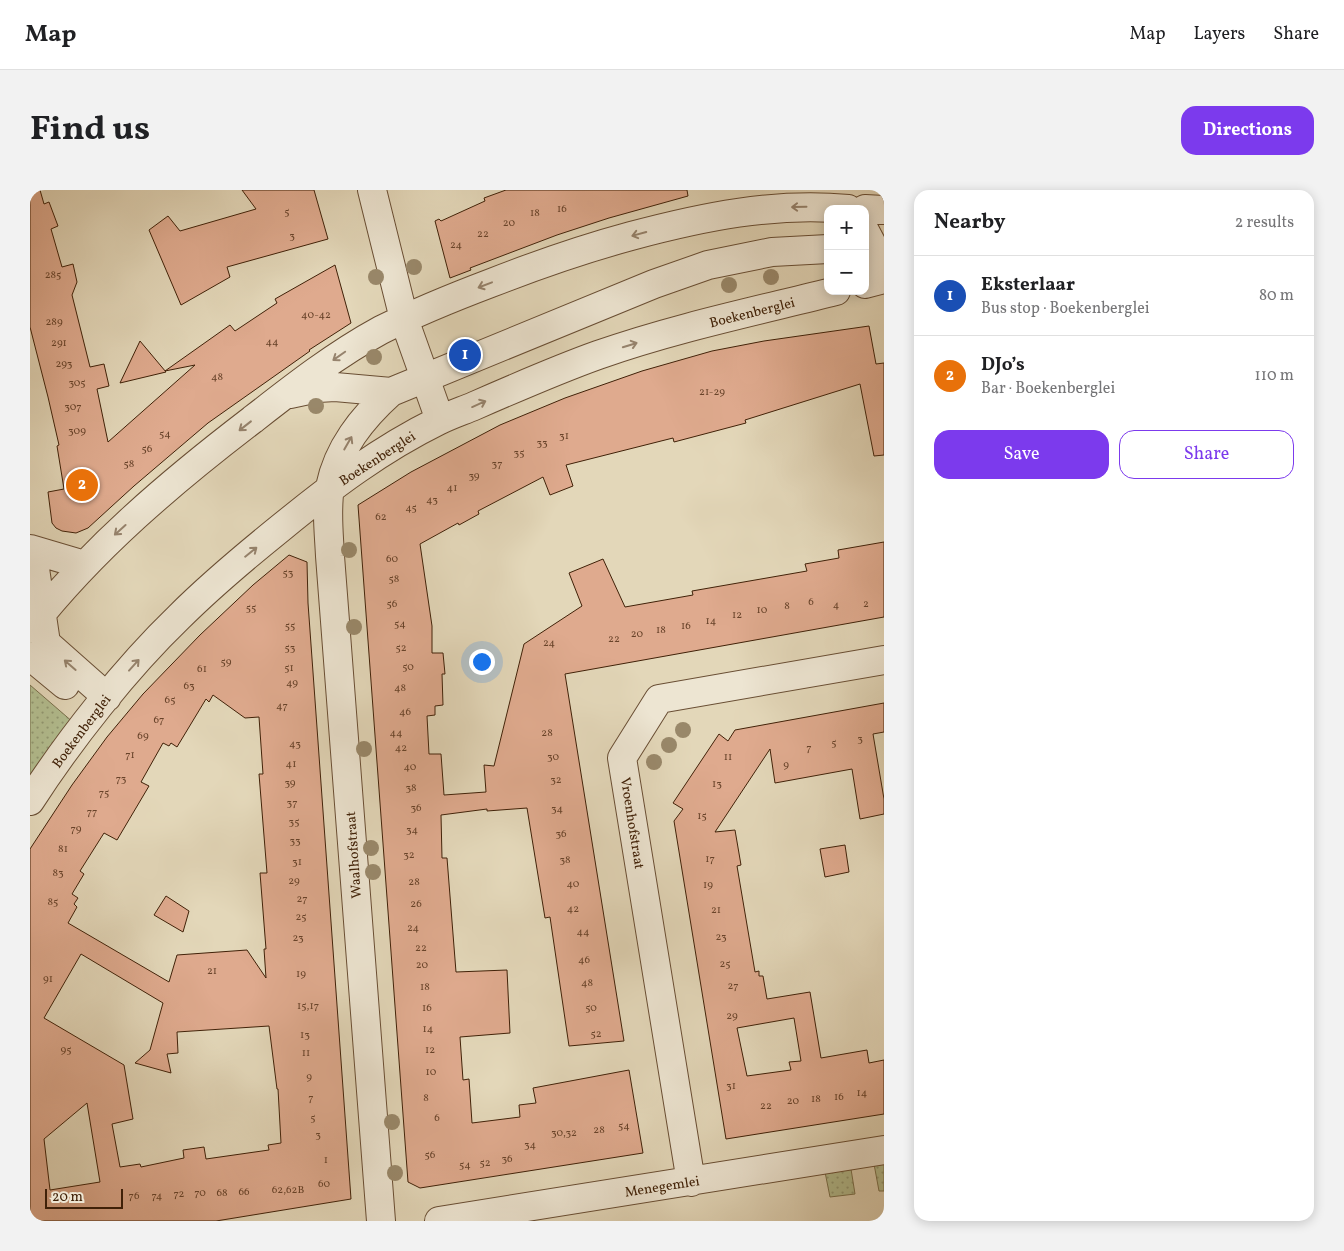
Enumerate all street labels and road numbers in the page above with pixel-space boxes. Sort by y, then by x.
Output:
street label: Boekenberglei [708,294,797,333]
street label: Boekenberglei [336,427,420,491]
street label: Boekenberglei [48,691,116,773]
street label: Vroenhofstraat [615,776,648,871]
street label: Waalhofstraat [342,811,367,899]
street label: Menegemlei [623,1172,701,1203]

